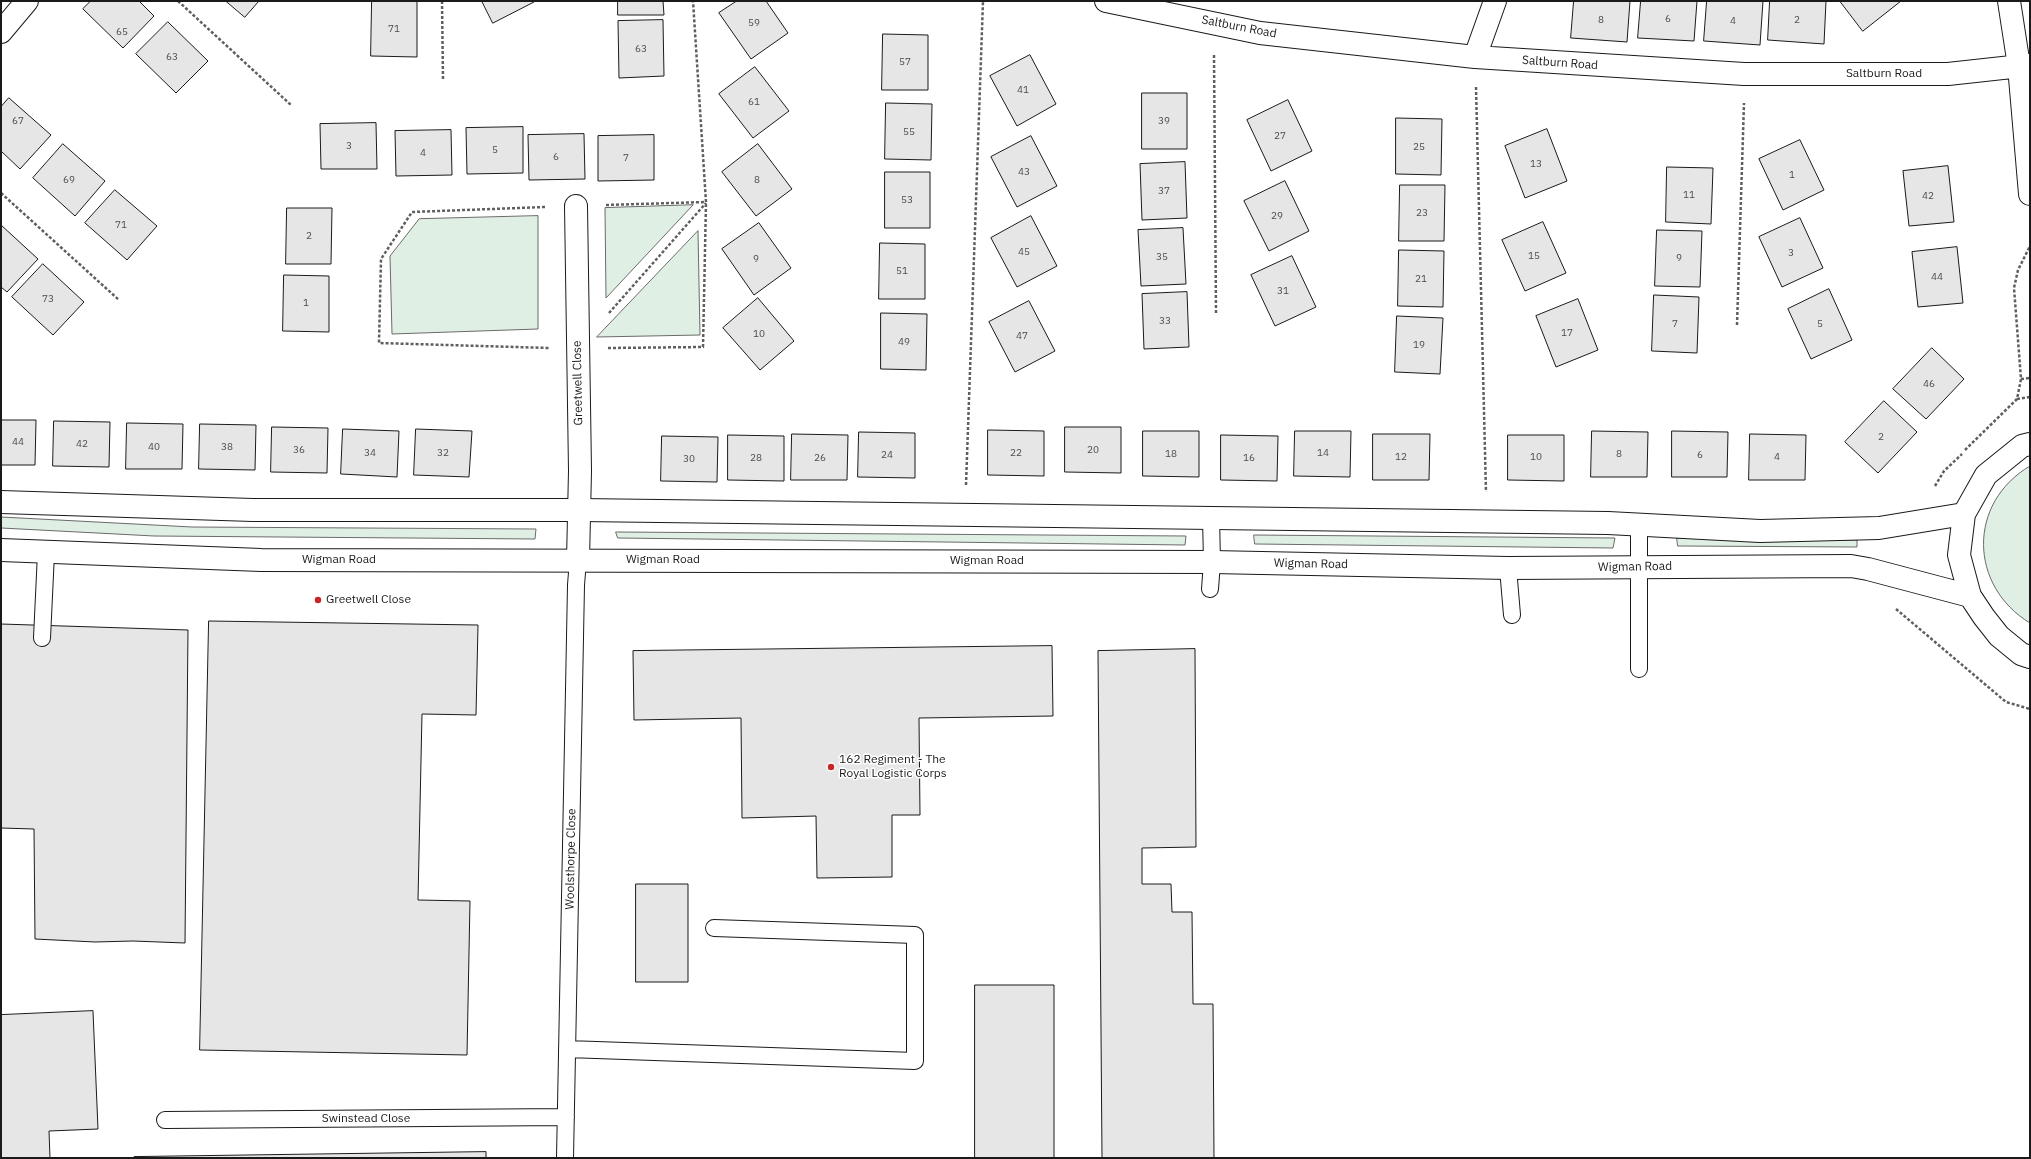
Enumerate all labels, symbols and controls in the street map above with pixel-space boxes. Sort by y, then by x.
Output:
street label: Saltburn Road [1200,13,1278,41]
house number: 6 [1665,13,1671,25]
house number: 8 [1598,14,1604,26]
house number: 2 [1794,14,1800,26]
house number: 4 [1730,15,1736,27]
house number: 59 [748,17,760,29]
house number: 71 [388,23,400,35]
house number: 65 [116,26,128,38]
house number: 63 [635,43,647,55]
house number: 63 [166,51,178,63]
street label: Saltburn Road [1521,53,1599,73]
house number: 57 [899,56,911,68]
street label: Saltburn Road [1846,67,1922,81]
house number: 41 [1017,84,1029,96]
house number: 61 [748,96,760,108]
house number: 67 [12,115,24,127]
house number: 39 [1158,115,1170,127]
house number: 55 [903,126,915,138]
house number: 27 [1274,130,1286,142]
house number: 3 [346,140,352,152]
house number: 25 [1413,141,1425,153]
house number: 5 [492,144,498,156]
house number: 4 [420,147,426,159]
house number: 6 [553,151,559,163]
house number: 7 [623,152,629,164]
house number: 13 [1530,158,1542,170]
house number: 43 [1018,166,1030,178]
house number: 1 [1789,169,1795,181]
house number: 69 [63,174,75,186]
house number: 8 [754,174,760,186]
house number: 37 [1158,185,1170,197]
house number: 11 [1683,189,1695,201]
house number: 42 [1922,190,1934,202]
house number: 53 [901,194,913,206]
house number: 23 [1416,207,1428,219]
house number: 29 [1271,210,1283,222]
house number: 71 [115,219,127,231]
house number: 2 [306,230,312,242]
house number: 45 [1018,246,1030,258]
house number: 3 [1788,247,1794,259]
house number: 15 [1528,250,1540,262]
house number: 35 [1156,251,1168,263]
house number: 9 [1676,252,1682,264]
house number: 9 [753,253,759,265]
house number: 51 [896,265,908,277]
house number: 44 [1931,271,1943,283]
house number: 21 [1415,273,1427,285]
house number: 31 [1277,285,1289,297]
house number: 73 [42,293,54,305]
house number: 1 [303,297,309,309]
house number: 33 [1159,315,1171,327]
house number: 7 [1672,318,1678,330]
house number: 5 [1817,318,1823,330]
house number: 17 [1561,327,1573,339]
house number: 10 [753,328,765,340]
house number: 47 [1016,330,1028,342]
house number: 49 [898,336,910,348]
house number: 19 [1413,339,1425,351]
street label: Greetwell Close [570,340,586,426]
house number: 46 [1923,378,1935,390]
house number: 2 [1878,431,1884,443]
house number: 44 [12,436,24,448]
house number: 42 [76,438,88,450]
house number: 40 [148,441,160,453]
house number: 38 [221,441,233,453]
house number: 36 [293,444,305,456]
house number: 20 [1087,444,1099,456]
house number: 34 [364,447,376,459]
house number: 32 [437,447,449,459]
house number: 22 [1010,447,1022,459]
house number: 14 [1317,447,1329,459]
house number: 18 [1165,448,1177,460]
house number: 8 [1616,448,1622,460]
house number: 24 [881,449,893,461]
house number: 6 [1697,449,1703,461]
house number: 12 [1395,451,1407,463]
house number: 10 [1530,451,1542,463]
house number: 4 [1774,451,1780,463]
house number: 28 [750,452,762,464]
house number: 26 [814,452,826,464]
house number: 16 [1243,452,1255,464]
house number: 30 [683,453,695,465]
street label: Wigman Road [302,553,376,567]
street label: Wigman Road [626,553,700,567]
street label: Wigman Road [950,554,1024,568]
street label: Wigman Road [1274,556,1348,572]
street label: Wigman Road [1598,559,1672,575]
place label: Greetwell Close [326,593,411,607]
marker: Greetwell Close [313,595,323,605]
place label: 162 Regiment - The Royal Logistic Corps [839,753,947,781]
marker: 162 Regiment - The Royal Logistic Corps [826,762,836,772]
street label: Woolsthorpe Close [563,808,579,910]
street label: Swinstead Close [322,1112,410,1126]

